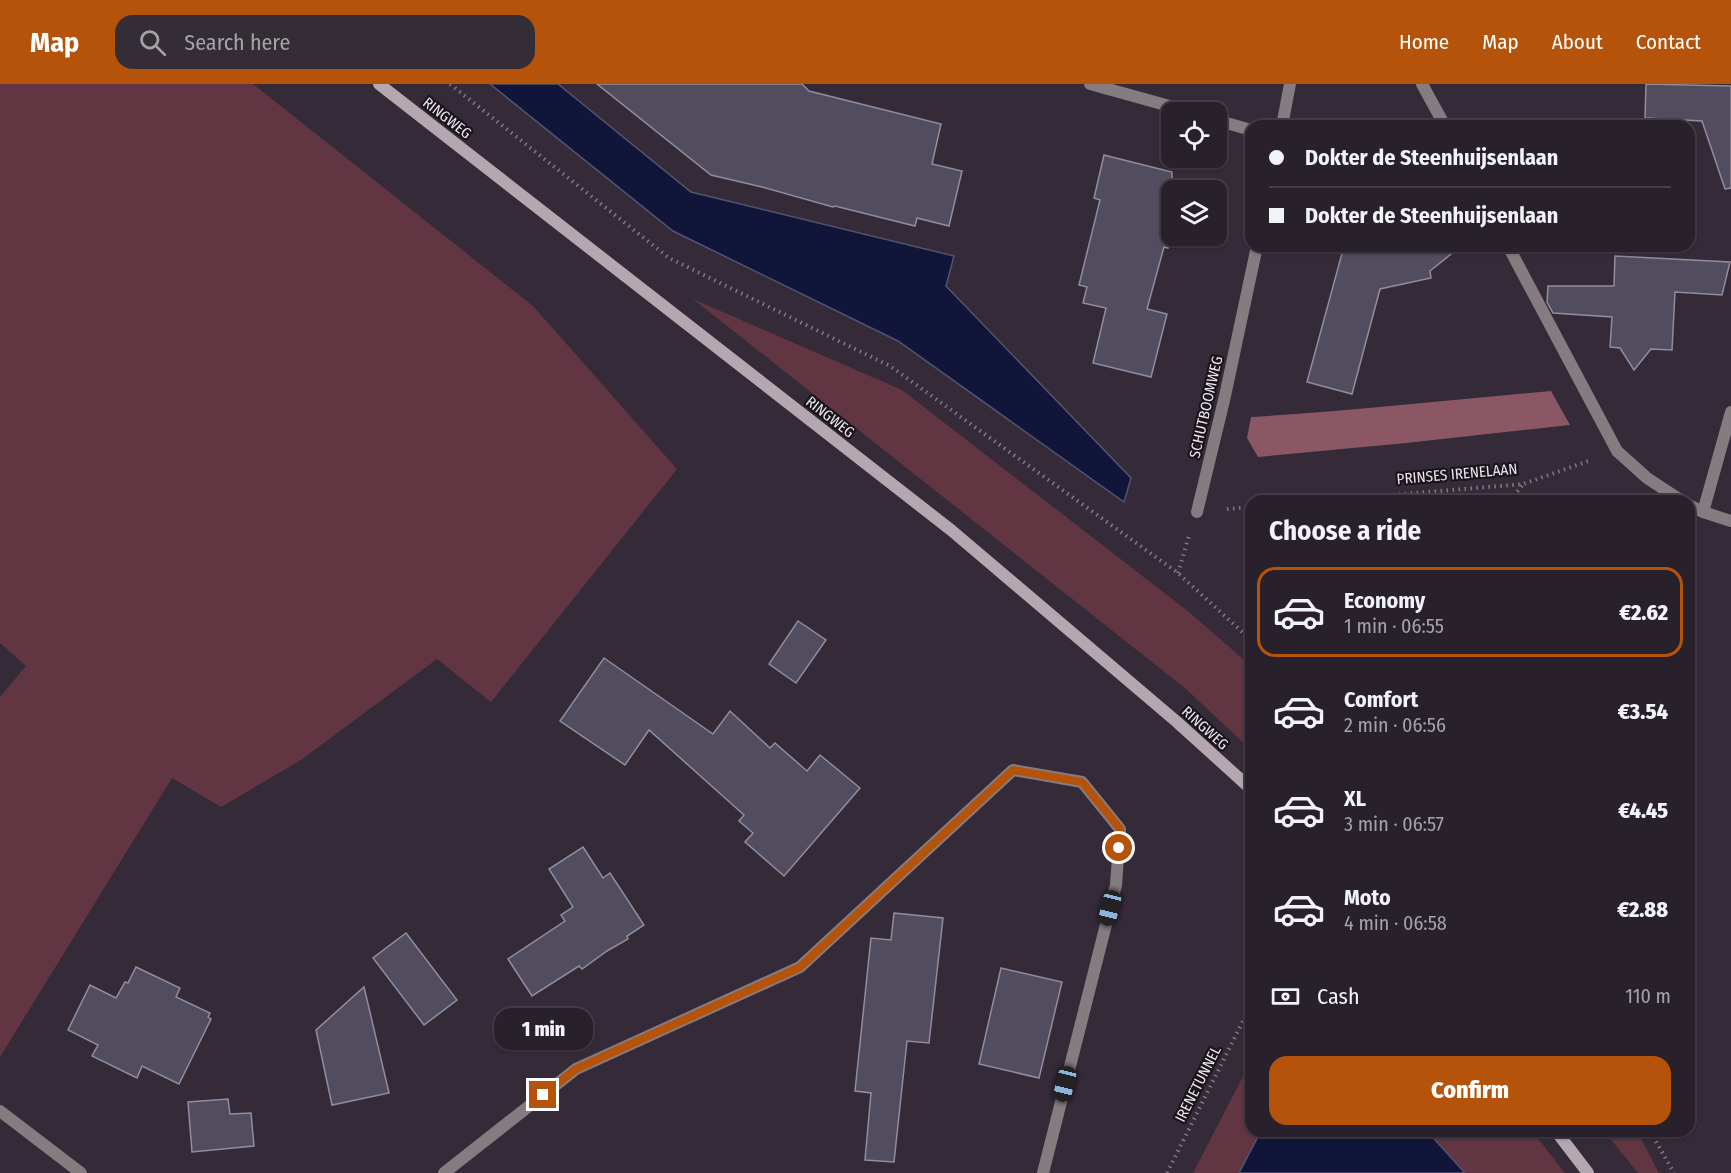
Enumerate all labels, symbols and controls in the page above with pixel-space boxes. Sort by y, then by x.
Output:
search box [115,15,535,69]
text: Map [30,26,79,59]
icon: search [136,26,169,59]
text: Search here [184,29,290,56]
text: Home [1399,29,1449,55]
text: Map [1482,29,1519,55]
text: About [1552,29,1603,55]
text: Contact [1636,29,1701,55]
street label: RINGWEG [419,94,475,142]
map controls [1161,102,1227,246]
button: locate [1161,102,1227,168]
text: Dokter de Steenhuijsenlaan [1305,144,1558,171]
button: layers [1161,180,1227,246]
text: Dokter de Steenhuijsenlaan [1305,202,1558,229]
street label: SCHUTBOOMWEG [1186,354,1226,460]
street label: RINGWEG [802,393,858,441]
street label: PRINSES IRENELAAN [1396,460,1518,488]
text: Choose a ride [1269,515,1421,547]
icon: car [1272,585,1326,639]
text: Economy [1344,587,1425,614]
text: €2.62 [1619,599,1668,626]
text: 1 min · 06:55 [1344,614,1444,638]
icon: car [1272,684,1326,738]
text: Comfort [1344,686,1418,713]
text: €3.54 [1618,698,1668,725]
street label: RINGWEG [1178,702,1232,754]
text: 2 min · 06:56 [1344,713,1446,737]
icon: car [1272,783,1326,837]
text: XL [1344,785,1366,812]
text: €4.45 [1618,797,1668,824]
text: 3 min · 06:57 [1344,812,1444,836]
route start [1105,834,1132,861]
icon: car [1272,882,1326,936]
text: Moto [1344,884,1391,911]
car [1097,888,1123,928]
text: €2.88 [1617,896,1668,923]
text: 4 min · 06:58 [1344,911,1447,935]
icon: cash [1269,980,1302,1013]
text: Cash [1317,983,1360,1010]
text: 110 m [1625,984,1671,1008]
callout: 1 min [494,1008,592,1050]
text: 1 min [522,1017,565,1041]
street label: IRENETUNNEL [1171,1043,1225,1125]
button: Confirm [1269,1056,1671,1125]
car [1052,1064,1078,1104]
route end [529,1081,556,1108]

